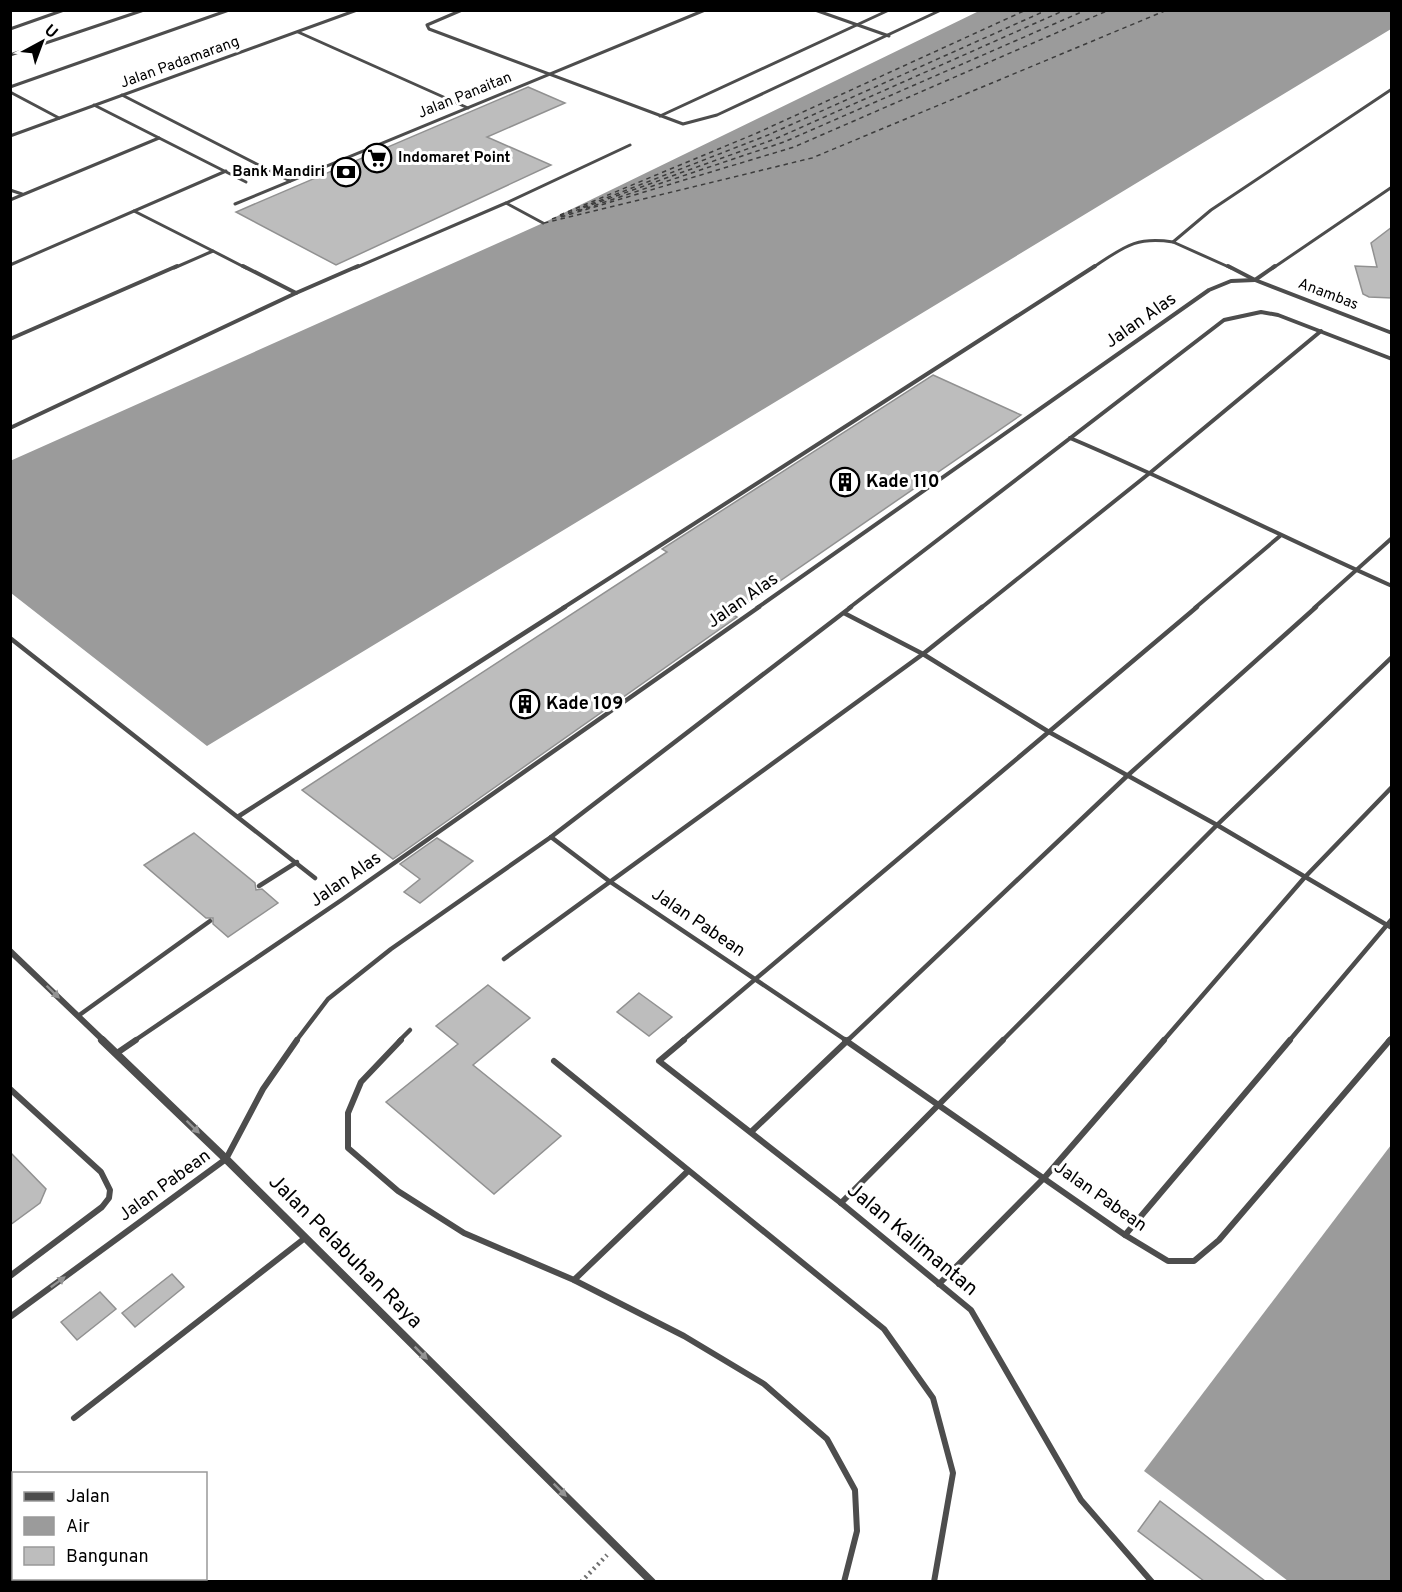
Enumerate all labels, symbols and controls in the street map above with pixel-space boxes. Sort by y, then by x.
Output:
north arrow [12,12,72,72]
text: U [40,21,61,43]
street label: Jalan Padamarang [118,33,242,93]
street label: Jalan Panaitan [415,69,515,123]
supermarket icon: Indomaret Point [361,142,393,174]
place label: Indomaret Point [398,149,511,168]
bank icon: Bank Mandiri [330,156,362,188]
place label: Bank Mandiri [232,163,325,182]
street label: Anambas [1295,275,1361,315]
street label: Jalan Alas [1101,288,1181,354]
building icon: Kade 110 [829,466,861,498]
place label: Kade 110 [866,471,940,494]
street label: Jalan Alas [703,568,783,634]
building icon: Kade 109 [509,688,541,720]
place label: Kade 109 [546,693,623,716]
street label: Jalan Alas [306,847,386,913]
street label: Jalan Pabean [647,883,749,963]
one-way arrow [45,985,60,999]
one-way arrow [186,1120,201,1134]
street label: Jalan Pabean [114,1145,216,1227]
street label: Jalan Pabean [1049,1156,1151,1238]
street label: Jalan Pelabuhan Raya [262,1169,428,1335]
street label: Jalan Kalimantan [841,1177,983,1303]
one-way arrow [49,1276,65,1288]
one-way arrow [414,1345,428,1359]
legend [12,1472,207,1580]
one-way arrow [552,1483,566,1497]
text: Jalan [66,1486,110,1509]
text: Air [66,1516,90,1539]
text: Bangunan [66,1546,149,1569]

